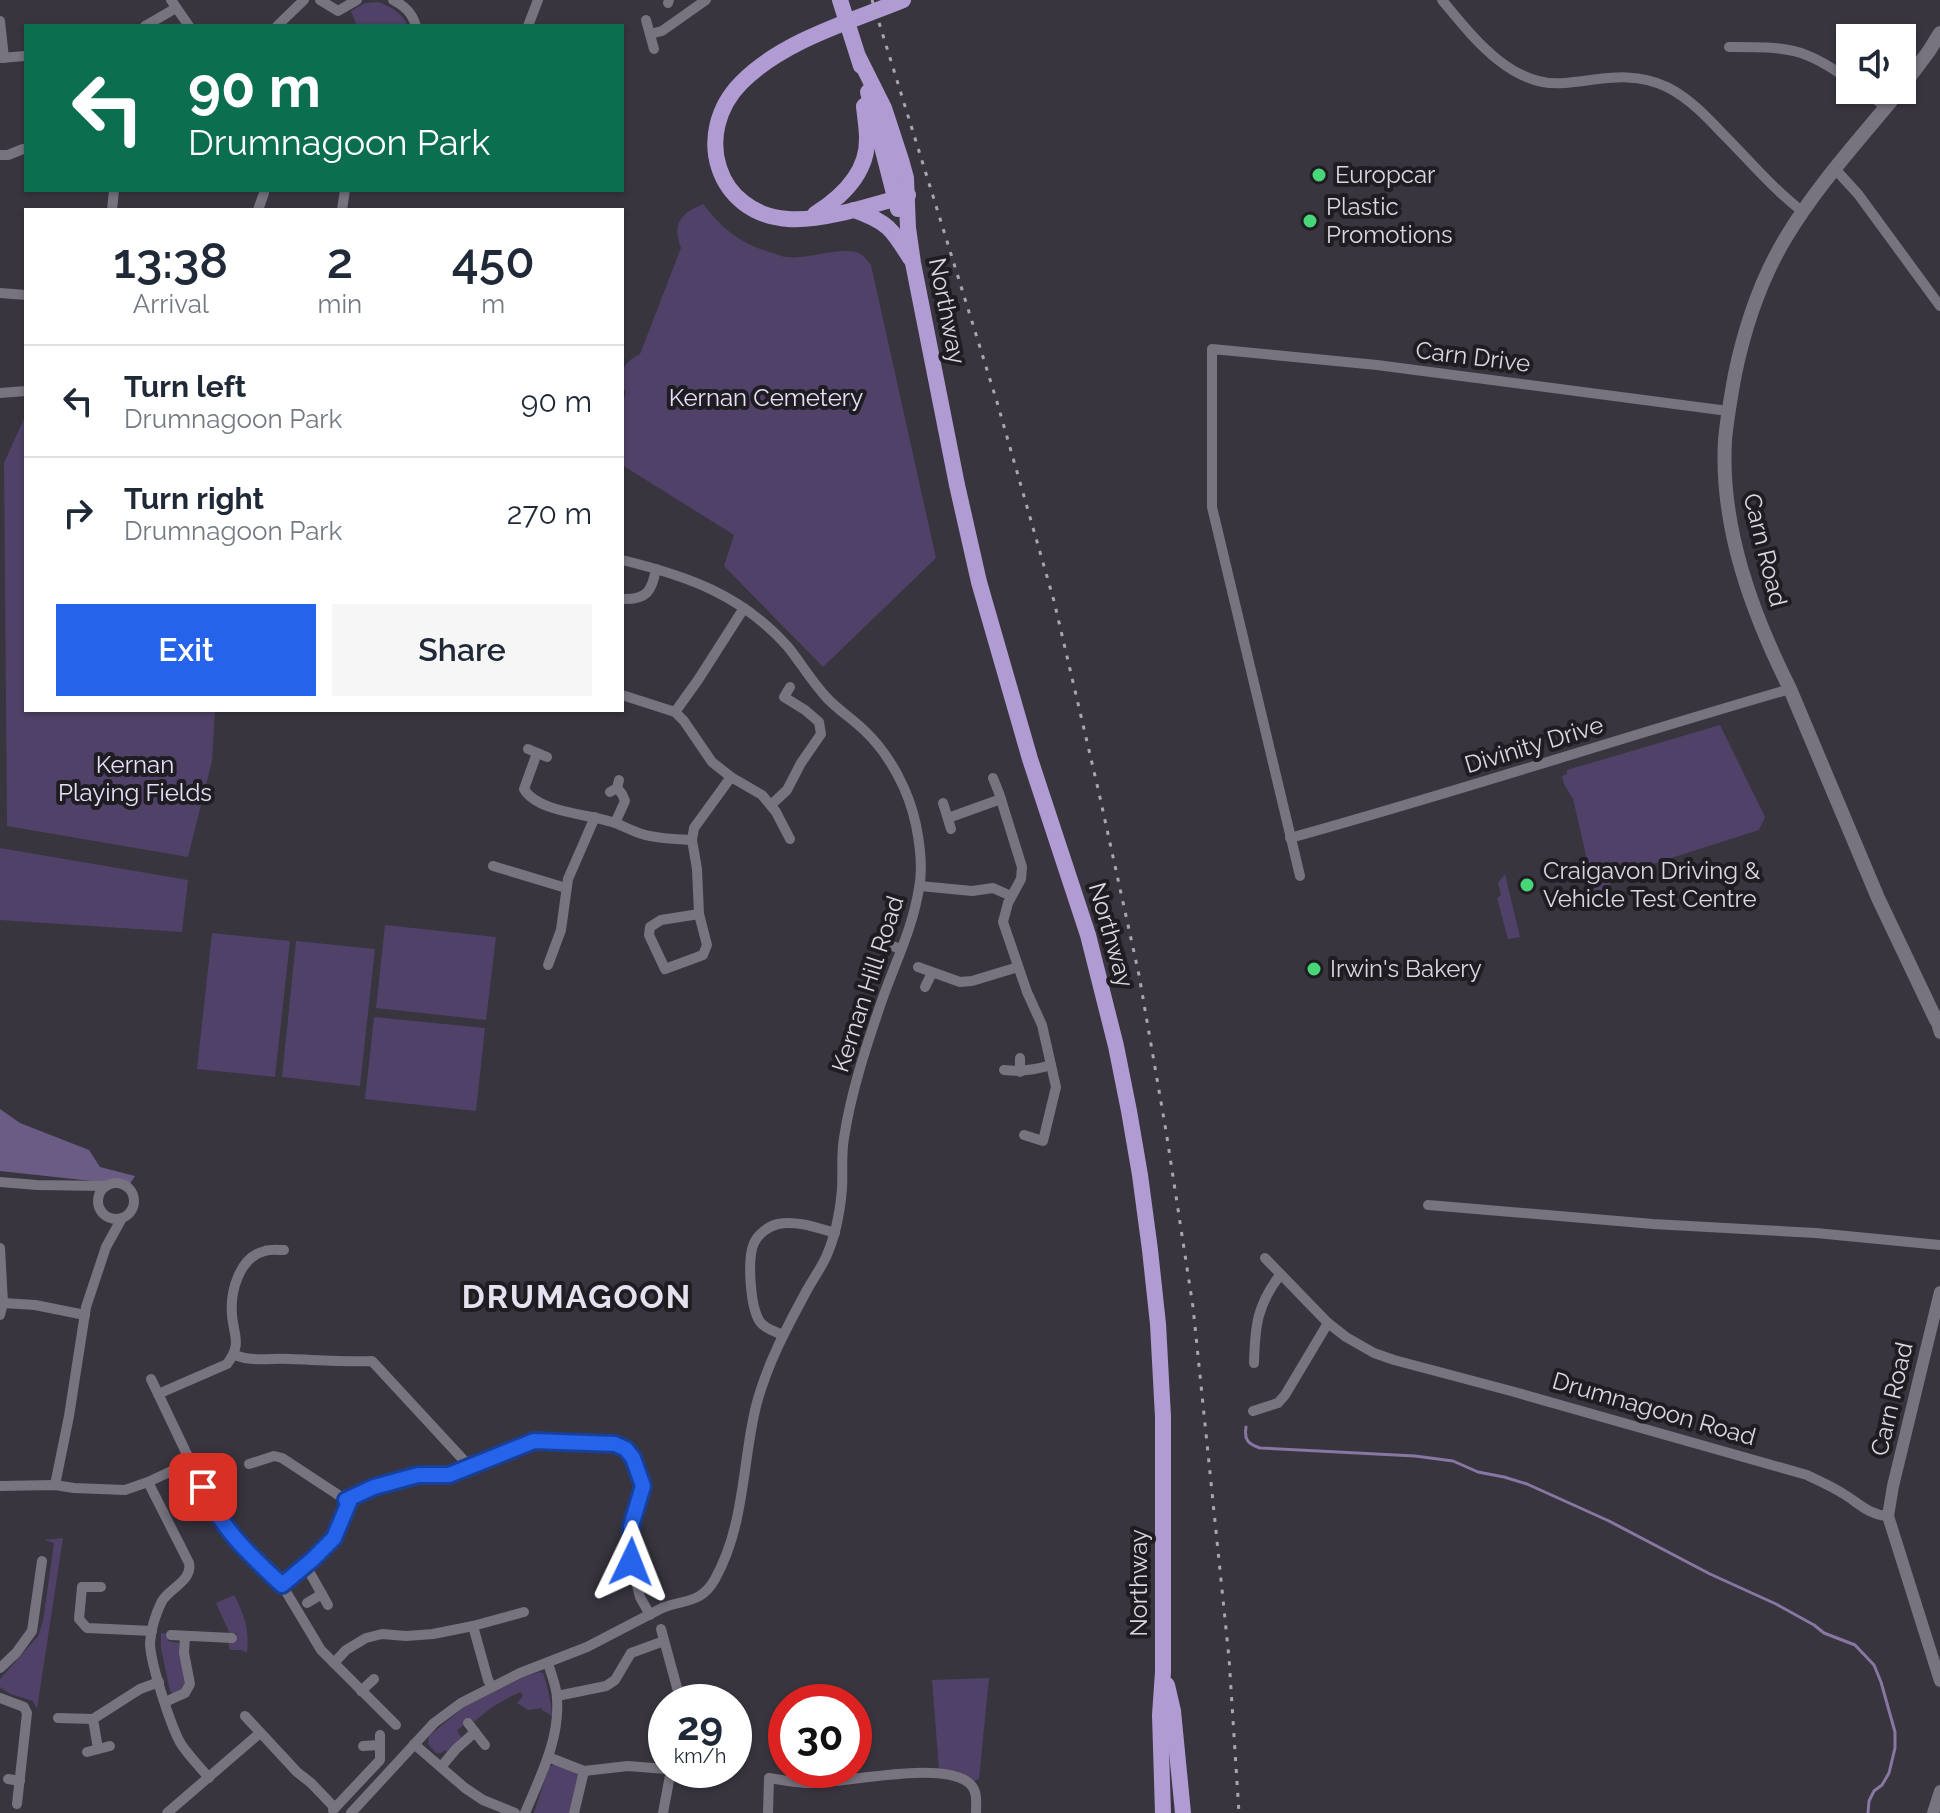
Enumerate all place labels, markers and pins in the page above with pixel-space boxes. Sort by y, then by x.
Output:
place label: Europcar [1335,160,1436,189]
marker: Europcar [1310,166,1328,184]
place label: Plastic Promotions [1326,192,1453,249]
marker: Plastic Promotions [1301,212,1319,230]
place label: Craigavon Driving & Vehicle Test Centre [1543,856,1760,913]
marker: Craigavon Driving & Vehicle Test Centre [1518,876,1536,894]
place label: Irwin's Bakery [1330,954,1482,983]
marker: Irwin's Bakery [1305,960,1323,978]
pin [169,1453,237,1521]

